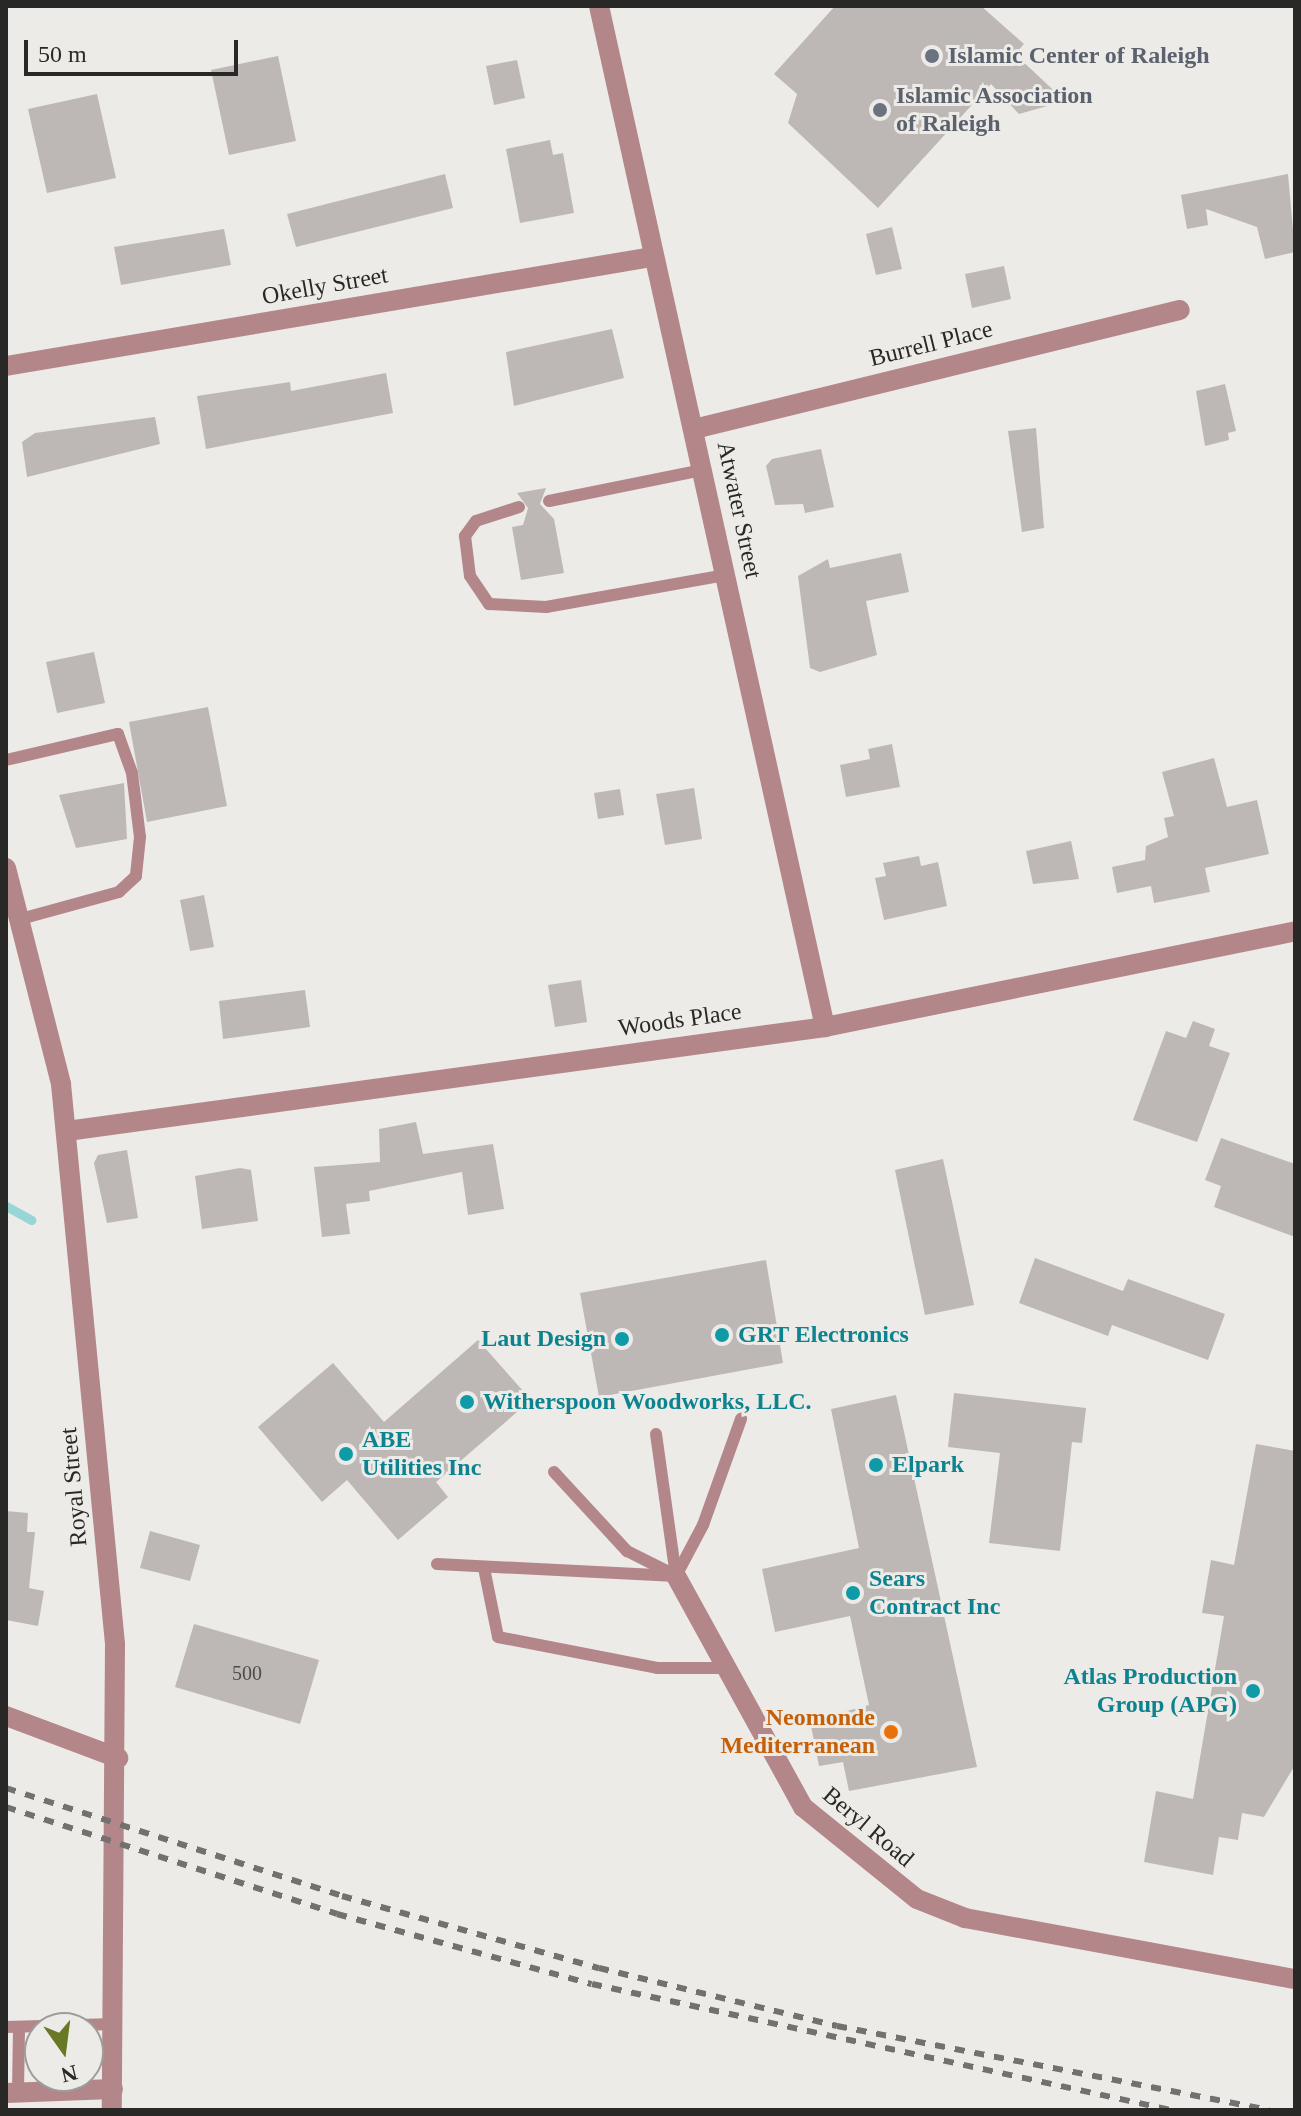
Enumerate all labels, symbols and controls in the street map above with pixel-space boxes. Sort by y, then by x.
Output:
scale bar [28,24,242,74]
text: 50 m [38,41,87,67]
place label: Islamic Center of Raleigh [948,42,1210,70]
marker: Islamic Center of Raleigh [923,47,941,65]
place label: Islamic Association of Raleigh [896,82,1094,138]
marker: Islamic Association of Raleigh [871,101,889,119]
street label: Okelly Street [260,261,390,311]
street label: Burrell Place [866,315,996,373]
street label: Atwater Street [710,439,768,581]
street label: Woods Place [617,997,743,1043]
place label: GRT Electronics [738,1321,909,1349]
place label: Laut Design [481,1325,606,1353]
marker: GRT Electronics [713,1326,731,1344]
marker: Laut Design [613,1330,631,1348]
place label: Witherspoon Woodworks, LLC. [483,1388,812,1416]
marker: Witherspoon Woodworks, LLC. [458,1393,476,1411]
street label: Royal Street [54,1426,94,1548]
place label: ABE Utilities Inc [362,1426,481,1482]
marker: ABE Utilities Inc [337,1445,355,1463]
place label: Elpark [892,1451,964,1479]
marker: Elpark [867,1456,885,1474]
place label: Sears Contract Inc [869,1565,1000,1621]
marker: Sears Contract Inc [844,1584,862,1602]
house number: 500 [232,1661,262,1685]
place label: Atlas Production Group (APG) [1063,1663,1237,1719]
marker: Atlas Production Group (APG) [1244,1682,1262,1700]
place label: Neomonde Mediterranean [720,1704,875,1760]
marker: Neomonde Mediterranean [882,1723,900,1741]
street label: Beryl Road [817,1781,919,1873]
north arrow [24,2012,104,2092]
text: N [59,2060,80,2088]

